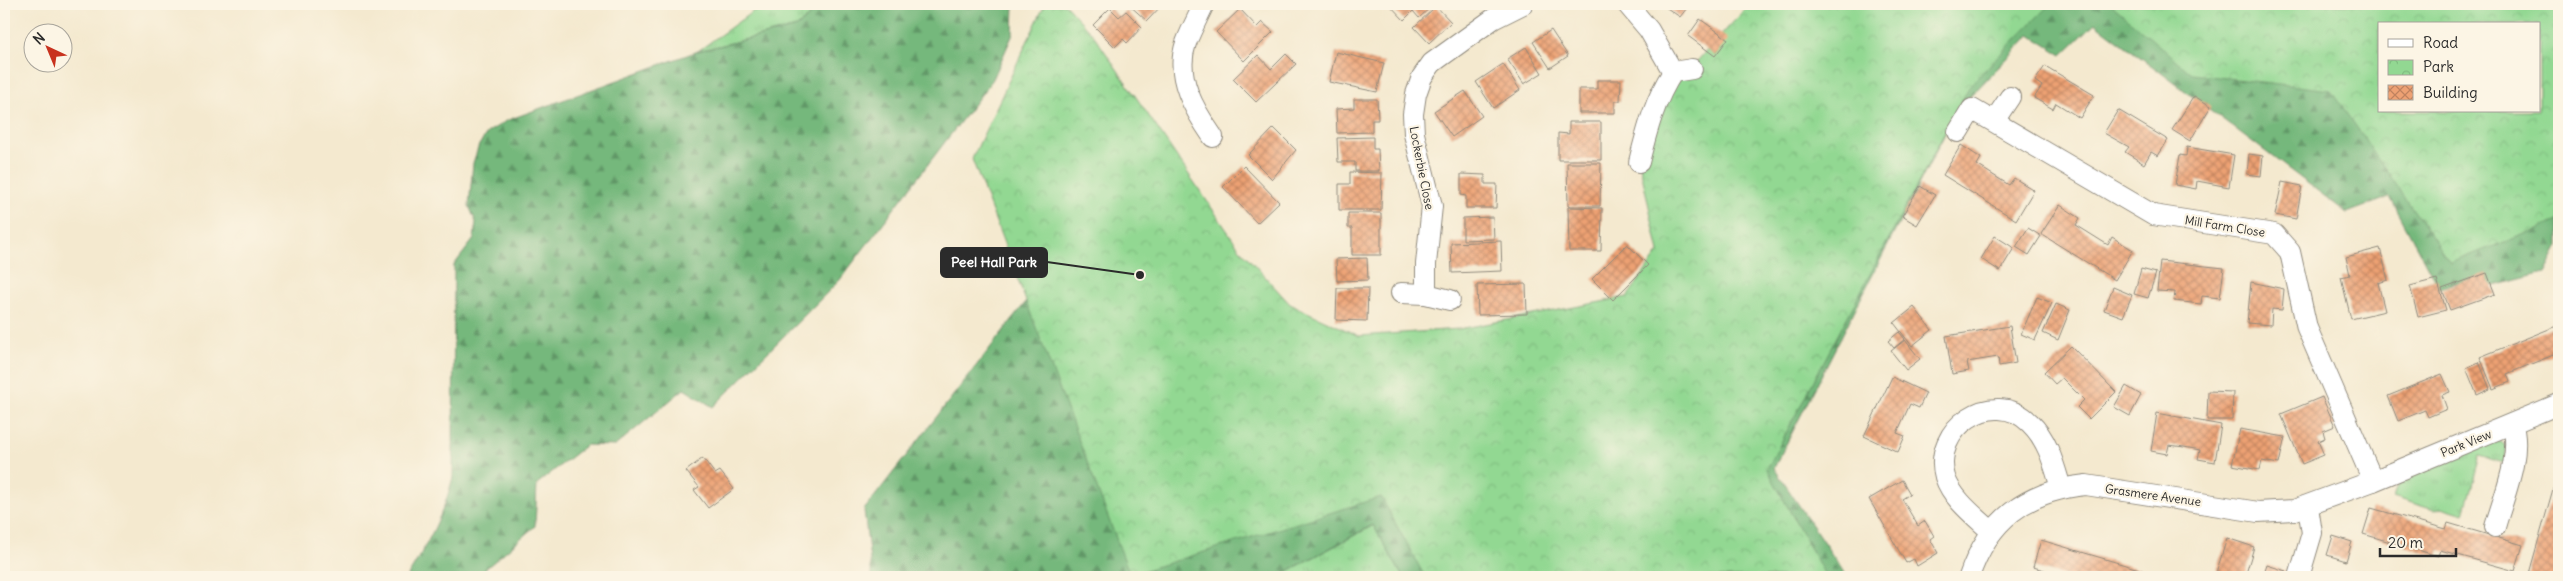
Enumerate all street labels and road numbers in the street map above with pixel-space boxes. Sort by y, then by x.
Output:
street label: Lockerbie Close [1407,125,1437,211]
street label: Mill Farm Close [2184,212,2266,240]
street label: Park View [2438,426,2494,460]
street label: Grasmere Avenue [2104,481,2202,509]

